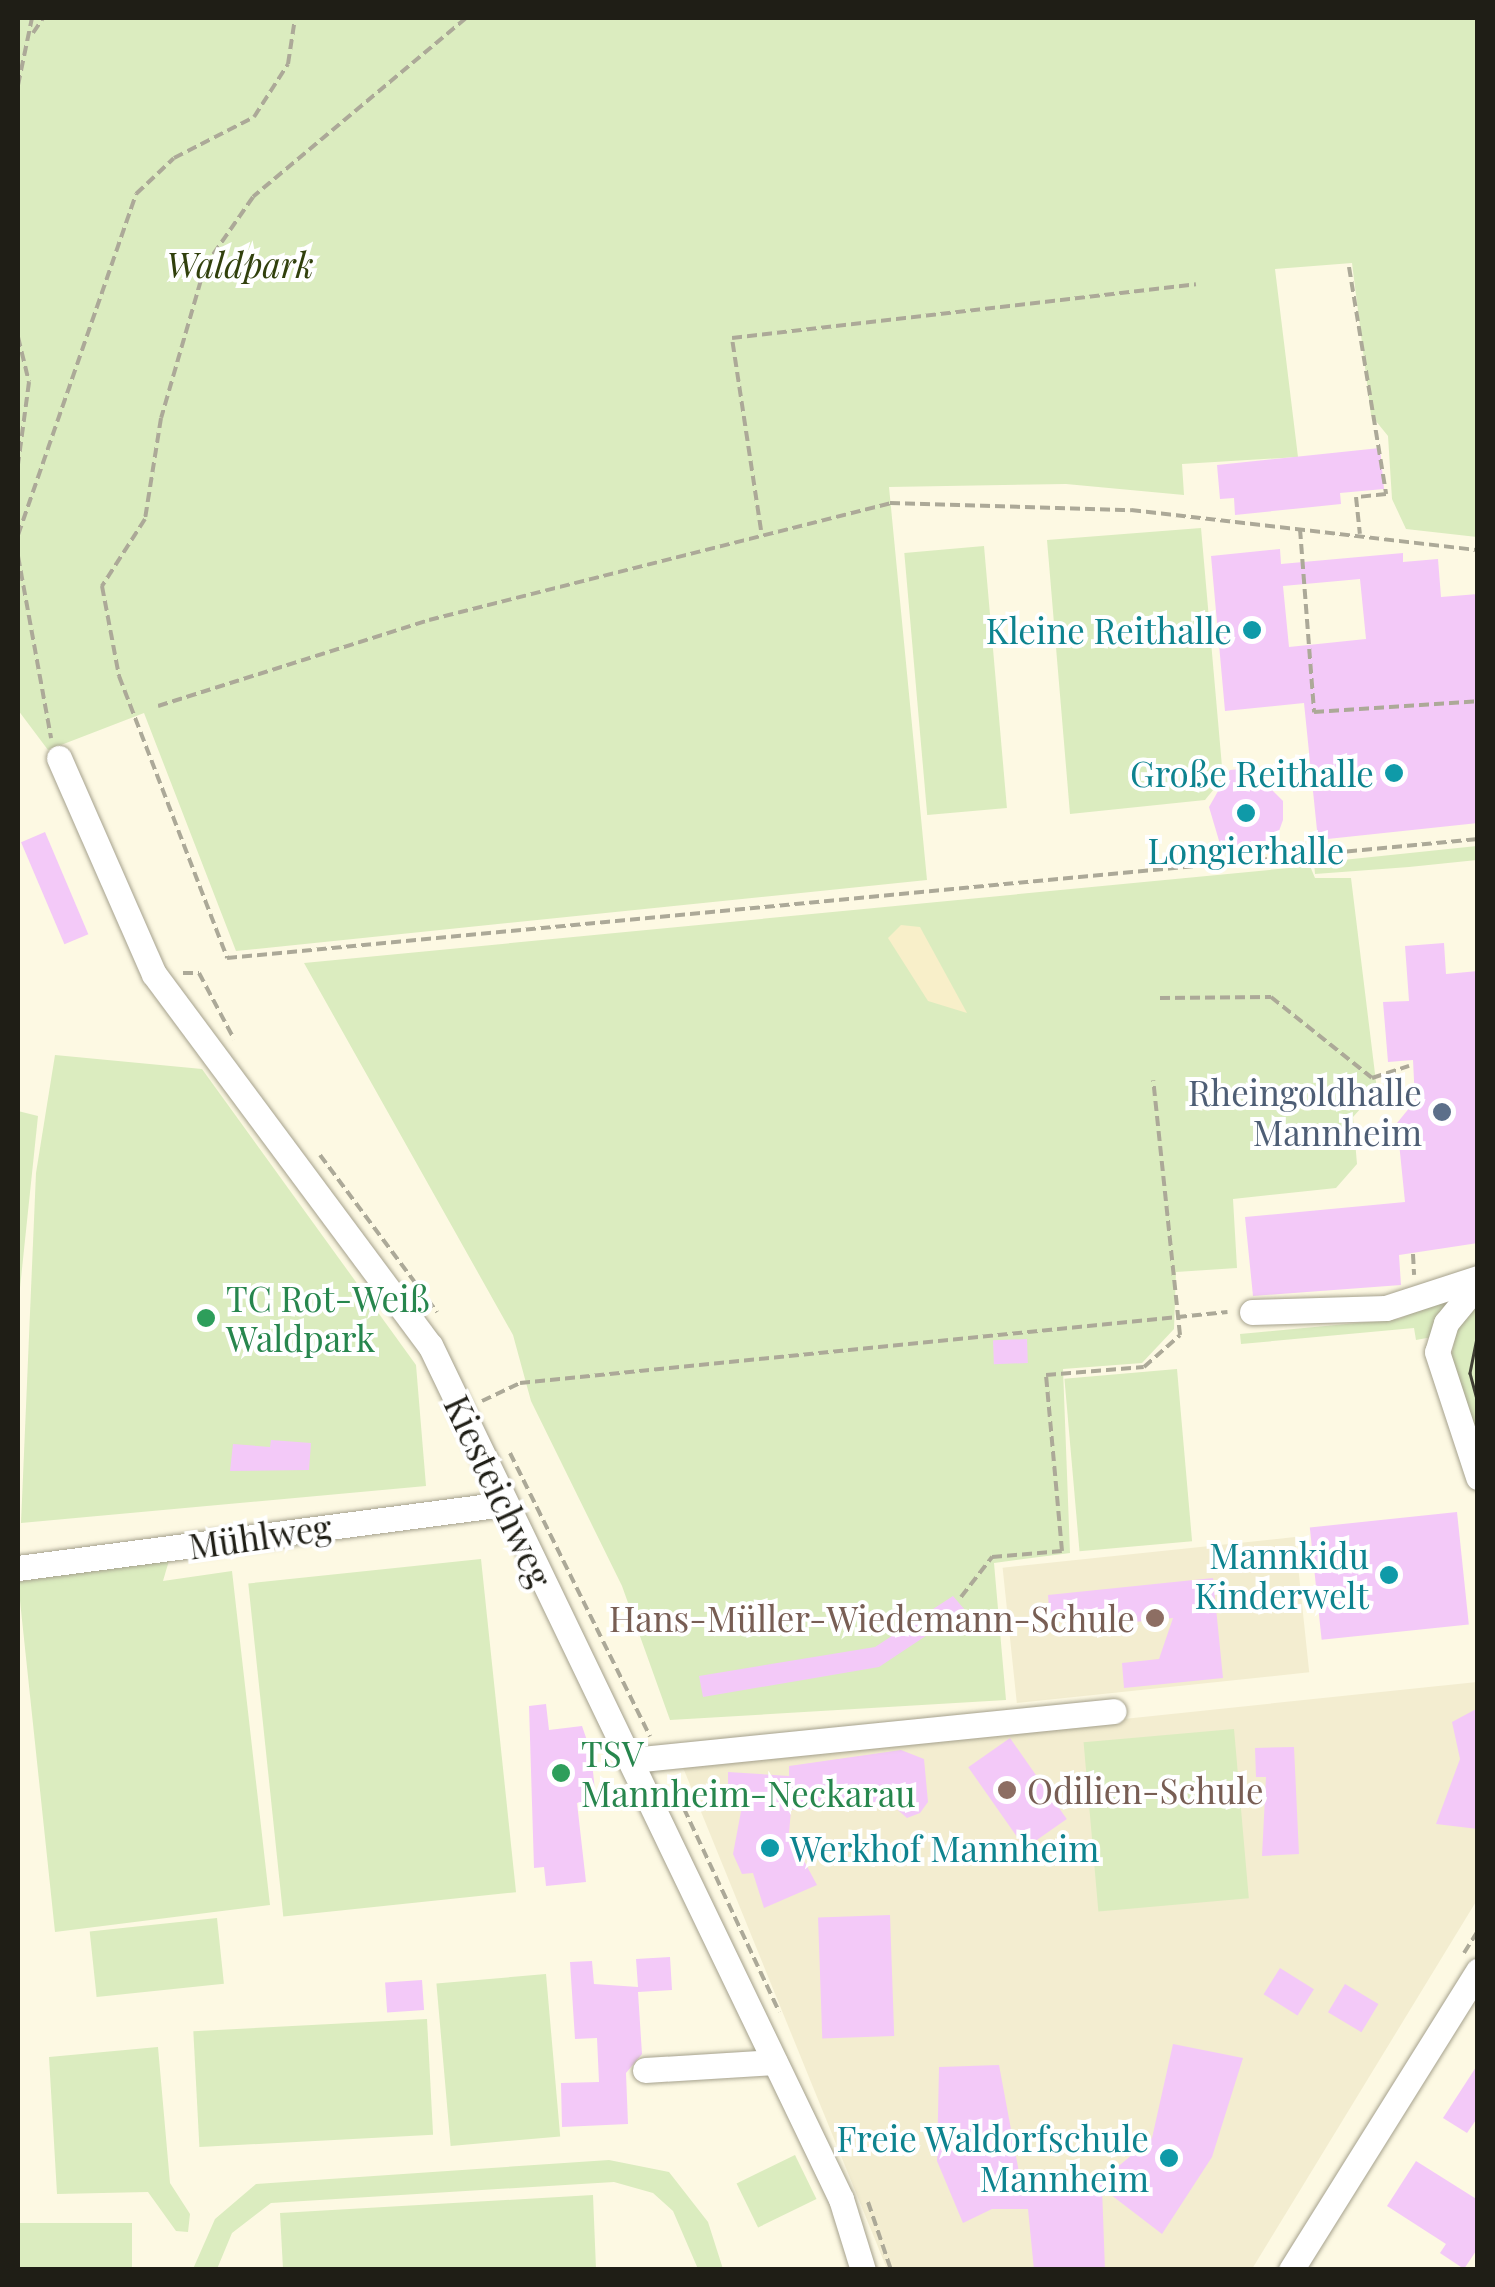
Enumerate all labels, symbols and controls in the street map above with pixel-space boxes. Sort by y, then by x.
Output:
park label: Waldpark [166,243,314,285]
place label: Kleine Reithalle [986,609,1232,651]
marker: Kleine Reithalle [1241,619,1263,641]
place label: Große Reithalle [1130,752,1374,794]
marker: Große Reithalle [1383,762,1405,784]
marker: Longierhalle [1235,802,1257,824]
place label: Longierhalle [1147,829,1345,871]
place label: Rheingoldhalle Mannheim [1188,1071,1422,1153]
marker: Rheingoldhalle Mannheim [1431,1101,1453,1123]
place label: TC Rot-Weiß Waldpark [226,1277,430,1359]
marker: TC Rot-Weiß Waldpark [195,1307,217,1329]
street label: Kiesteichweg [436,1388,562,1594]
street label: Mühlweg [186,1505,334,1567]
place label: Mannkidu Kinderwelt [1195,1534,1369,1616]
marker: Mannkidu Kinderwelt [1378,1564,1400,1586]
place label: Hans-Müller-Wiedemann-Schule [609,1597,1135,1639]
marker: Hans-Müller-Wiedemann-Schule [1144,1607,1166,1629]
place label: TSV Mannheim-Neckarau [581,1732,916,1814]
marker: TSV Mannheim-Neckarau [550,1762,572,1784]
place label: Odilien-Schule [1027,1769,1264,1811]
marker: Odilien-Schule [996,1779,1018,1801]
place label: Werkhof Mannheim [790,1827,1099,1869]
marker: Werkhof Mannheim [759,1837,781,1859]
place label: Freie Waldorfschule Mannheim [835,2117,1149,2199]
marker: Freie Waldorfschule Mannheim [1158,2147,1180,2169]

